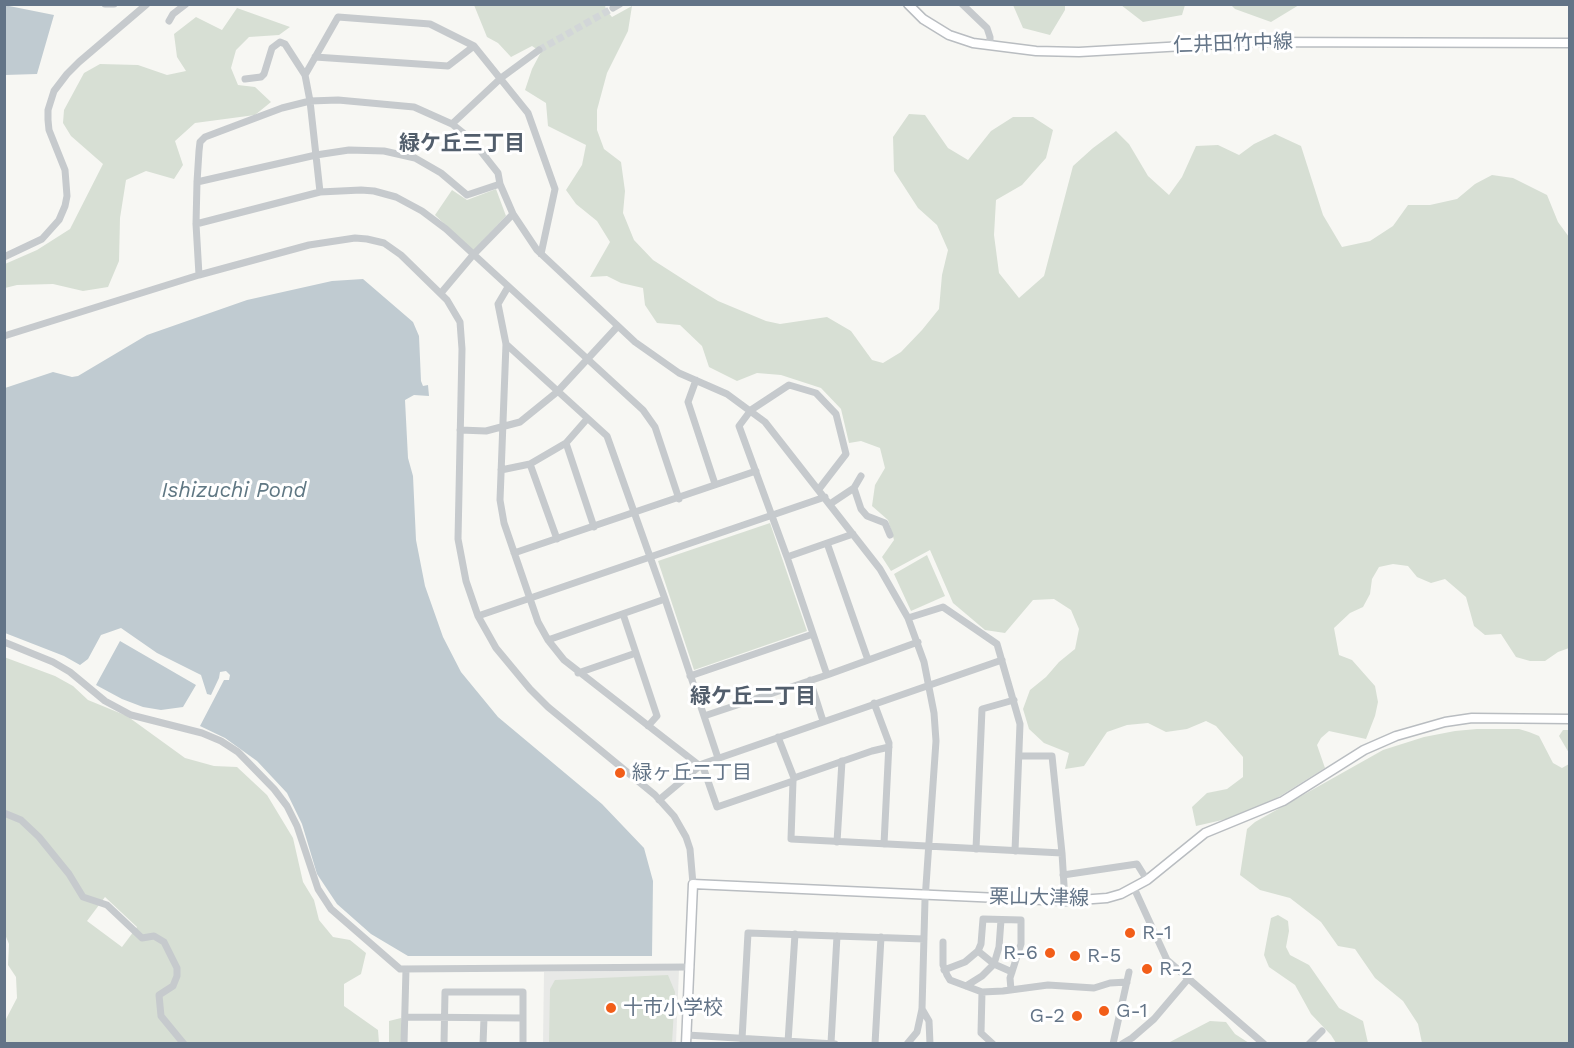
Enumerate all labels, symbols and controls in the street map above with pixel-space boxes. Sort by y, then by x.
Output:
street label: 仁井田竹中線 [1173,30,1293,58]
district label: 緑ケ丘三丁目 [399,131,525,157]
water label: Ishizuchi Pond [162,478,306,504]
district label: 緑ケ丘二丁目 [690,684,816,710]
place label: 緑ヶ丘二丁目 [632,761,752,785]
marker: 緑ヶ丘二丁目 [613,766,627,780]
street label: 栗山大津線 [989,885,1089,911]
place label: R-1 [1142,921,1172,945]
marker: R-1 [1123,926,1137,940]
place label: R-6 [1003,941,1038,965]
place label: R-5 [1087,944,1121,968]
marker: R-6 [1043,946,1057,960]
marker: R-5 [1068,949,1082,963]
place label: R-2 [1159,957,1193,981]
marker: R-2 [1140,962,1154,976]
place label: 十市小学校 [623,996,723,1020]
place label: G-1 [1116,999,1148,1023]
marker: 十市小学校 [604,1001,618,1015]
place label: G-2 [1029,1004,1065,1028]
marker: G-1 [1097,1004,1111,1018]
marker: G-2 [1070,1009,1084,1023]

